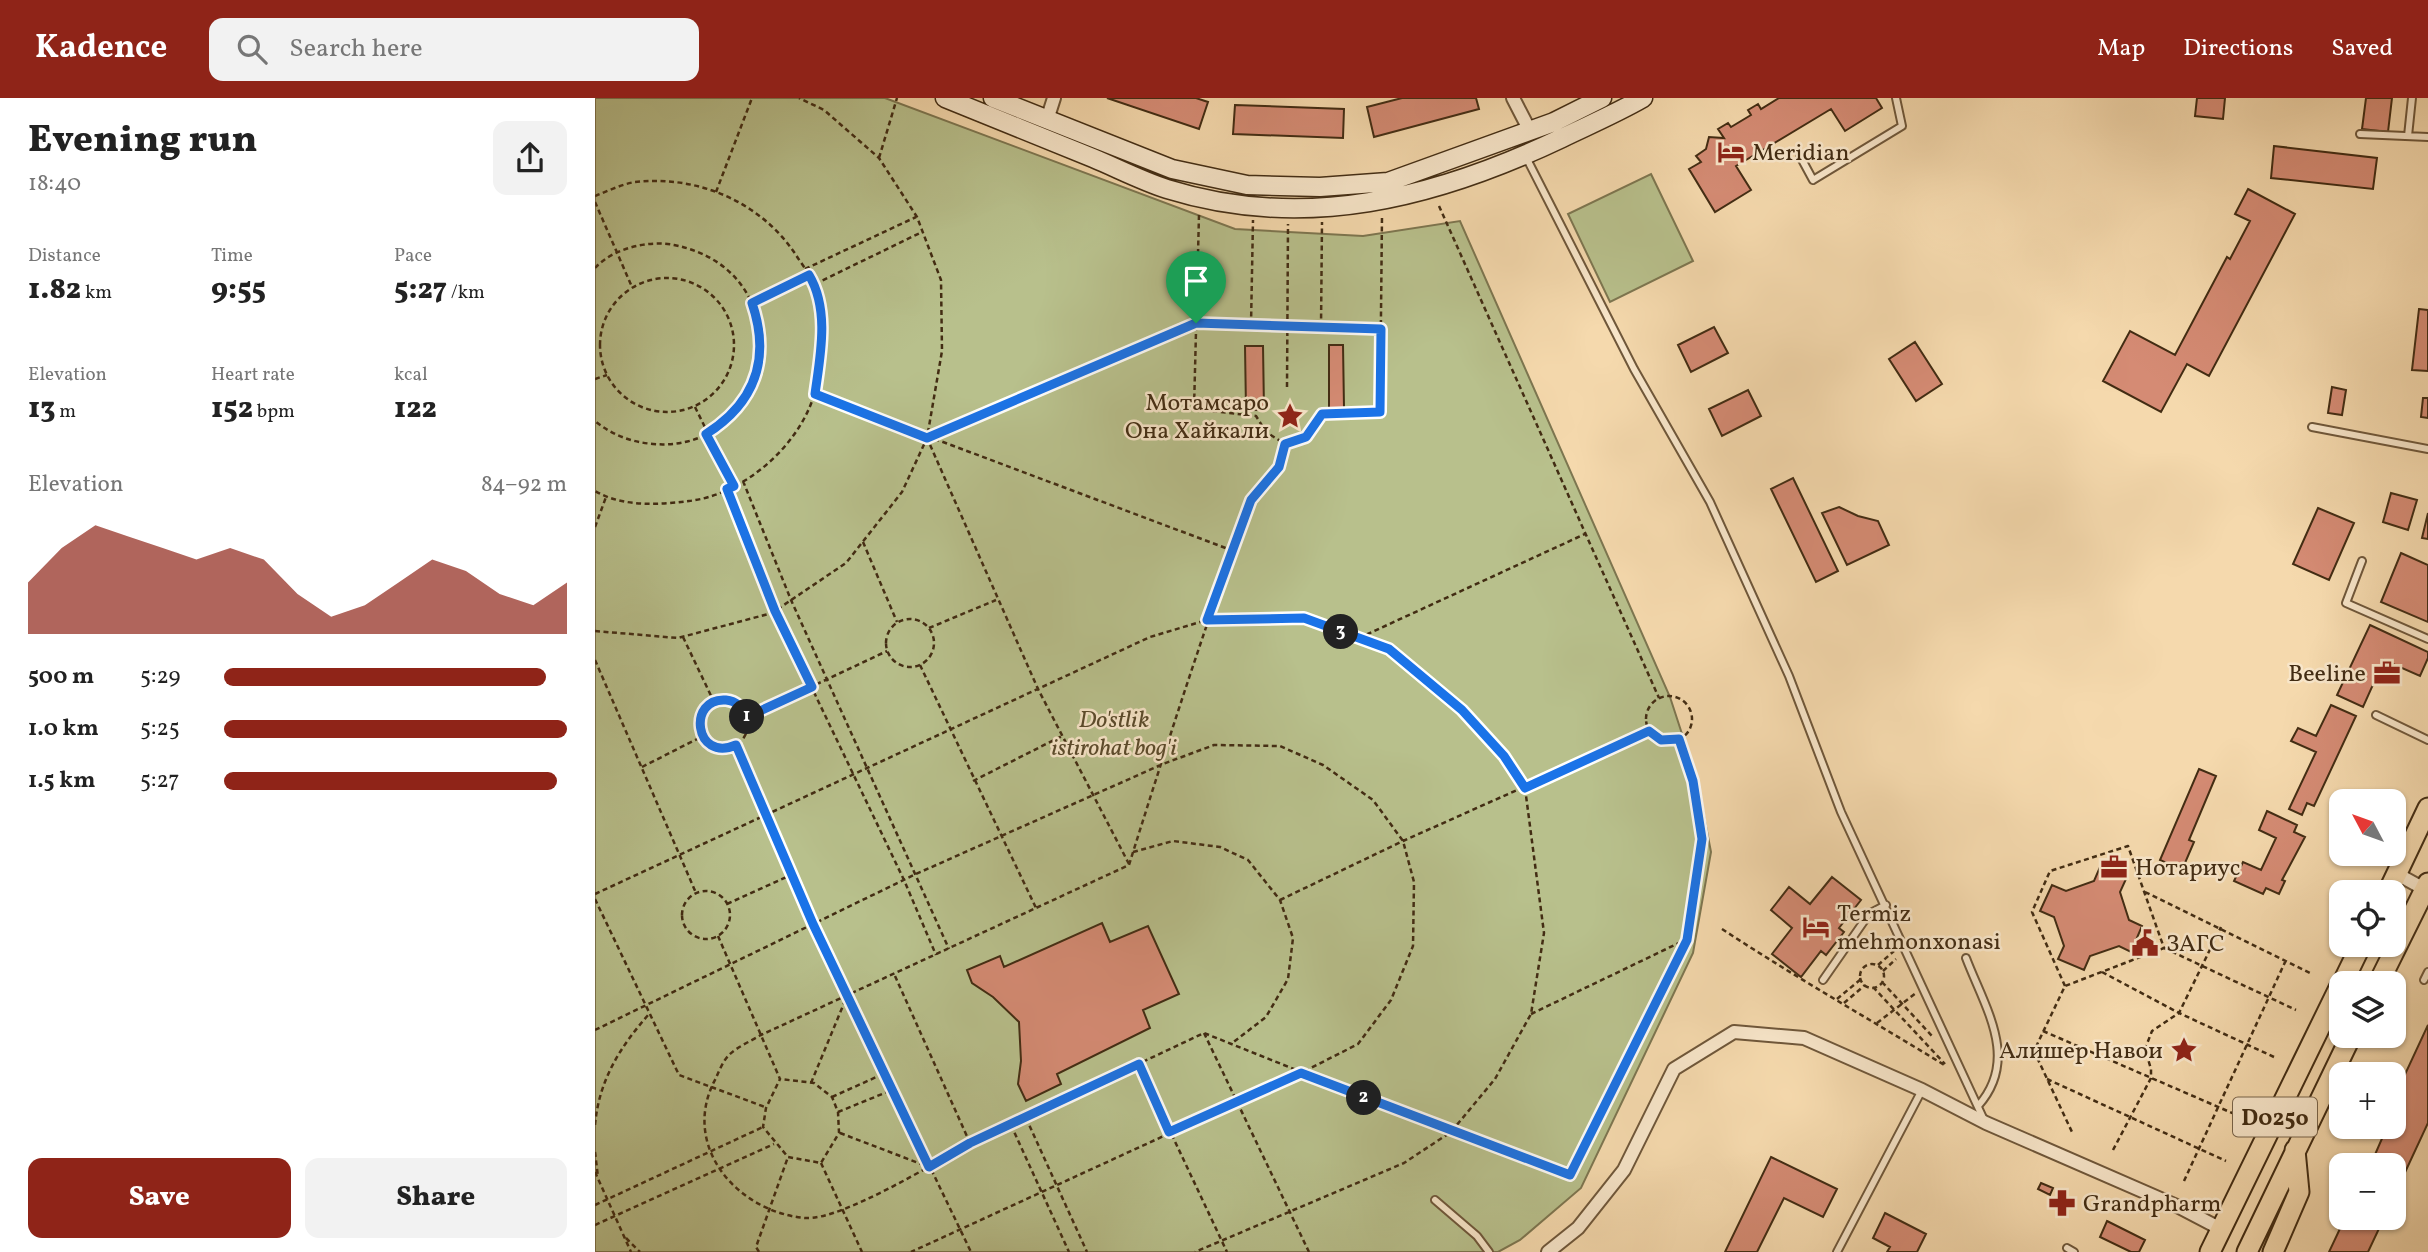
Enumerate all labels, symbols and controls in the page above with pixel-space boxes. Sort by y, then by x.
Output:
search box [209,18,699,81]
text: Kadence [35,26,167,72]
icon: search [233,30,271,68]
text: Search here [289,31,423,67]
text: Map [2097,32,2145,66]
text: Directions [2183,32,2293,66]
text: Saved [2331,32,2393,66]
text: Evening run [28,115,258,168]
button: share [493,121,567,195]
hotel icon: Meridian [1716,137,1746,167]
place label: Meridian [1752,137,1850,171]
text: 18:40 [28,168,81,200]
text: Distance [28,243,101,269]
text: Time [211,243,253,269]
text: Pace [394,243,432,269]
pin [1166,251,1226,323]
icon: arrive [1177,262,1215,300]
text: 1.82 [28,269,81,311]
text: 9:55 [211,269,266,311]
text: 5:27 [394,269,447,311]
text: km [81,280,112,306]
text: /km [447,280,485,306]
text: Elevation [28,362,107,388]
text: Heart rate [211,362,295,388]
text: kcal [394,362,428,388]
place label: Мотамсаро Она Хайкали [1125,387,1269,449]
text: 13 [28,388,55,430]
text: 152 [211,388,253,430]
text: 122 [394,388,437,430]
text: m [55,399,76,425]
text: bpm [253,399,295,425]
place icon: Мотамсаро Она Хайкали [1275,401,1305,431]
text: Elevation [28,469,124,501]
text: 84–92 m [481,469,567,501]
pin: 3 [1323,614,1359,650]
text: 3 [1336,618,1345,644]
place label: Beeline [2288,658,2366,692]
office icon: Beeline [2372,658,2402,688]
text: 500 m [28,661,94,693]
text: 5:29 [140,661,181,693]
pin: 1 [729,700,765,734]
text: 1 [743,703,750,729]
park label: Do'stlik istirohat bog'i [1052,704,1178,766]
text: 1.0 km [28,713,99,745]
text: 5:25 [140,713,180,745]
text: 1.5 km [28,765,95,797]
text: 5:27 [140,765,179,797]
north arrow [2329,789,2406,866]
map controls [2329,789,2406,1230]
office icon: Нотариус [2099,852,2129,882]
place label: Нотариус [2135,852,2241,886]
button: locate [2329,880,2406,957]
place label: Termiz mehmonxonasi [1837,898,2001,960]
hotel icon: Termiz mehmonxonasi [1801,912,1831,942]
public building icon: ЗАГС [2130,928,2160,958]
place label: ЗАГС [2166,928,2225,962]
button: layers [2329,971,2406,1048]
place label: Алишер Навои [1999,1035,2163,1069]
place icon: Алишер Навои [2169,1035,2199,1065]
button: + [2329,1062,2406,1139]
pin: 2 [1347,1080,1381,1116]
text: 2 [1359,1084,1368,1110]
road number: D025o [2233,1098,2317,1136]
button: − [2329,1153,2406,1230]
button: Save [28,1158,291,1238]
button: Share [305,1158,567,1238]
pharmacy icon: Grandpharm [2047,1188,2077,1218]
place label: Grandpharm [2083,1188,2221,1222]

